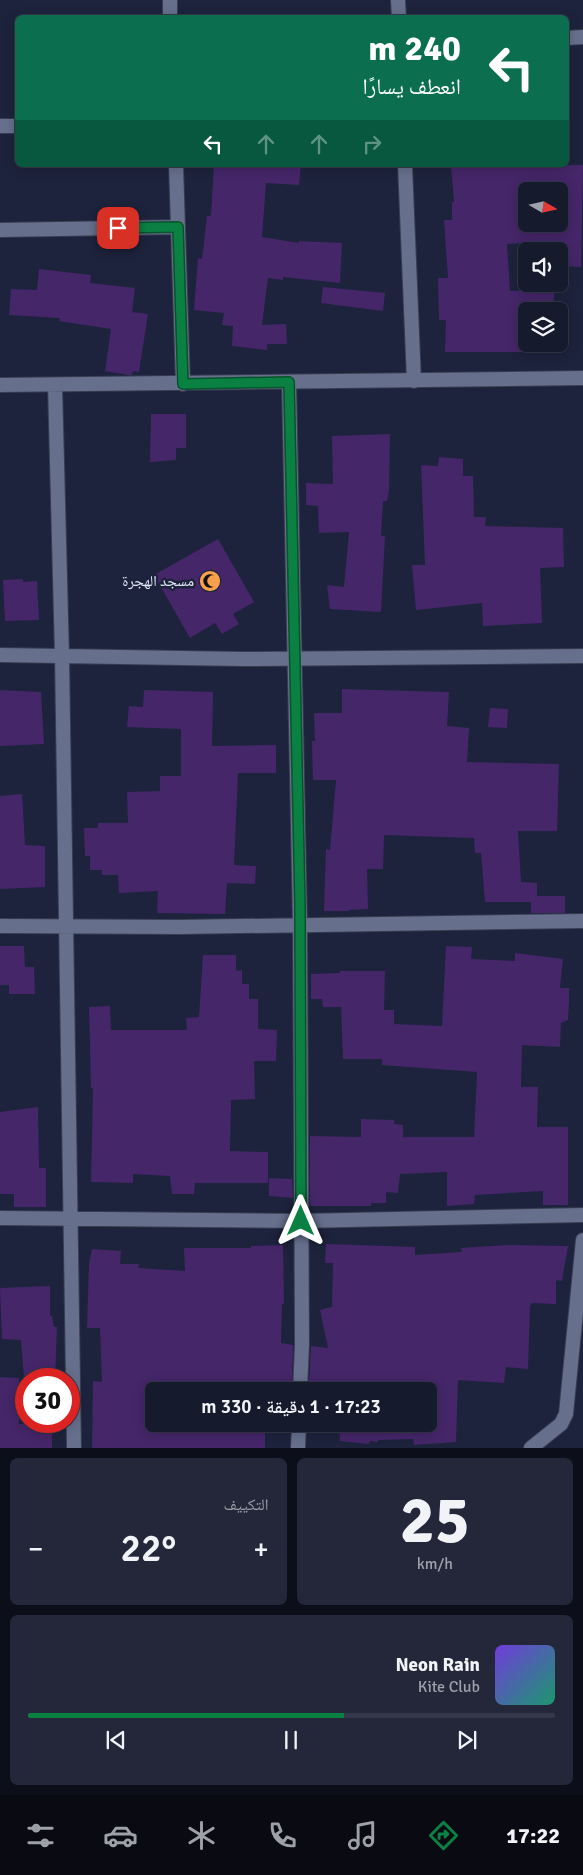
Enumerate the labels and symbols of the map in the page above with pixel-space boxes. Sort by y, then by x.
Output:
north arrow [518,182,568,232]
pin [97,207,139,249]
mosque icon: مسجد الهجرة [198,569,222,593]
place label: مسجد الهجرة [122,572,194,590]
position arrow [274,1194,326,1246]
speed limit sign: 30 [15,1368,80,1433]

